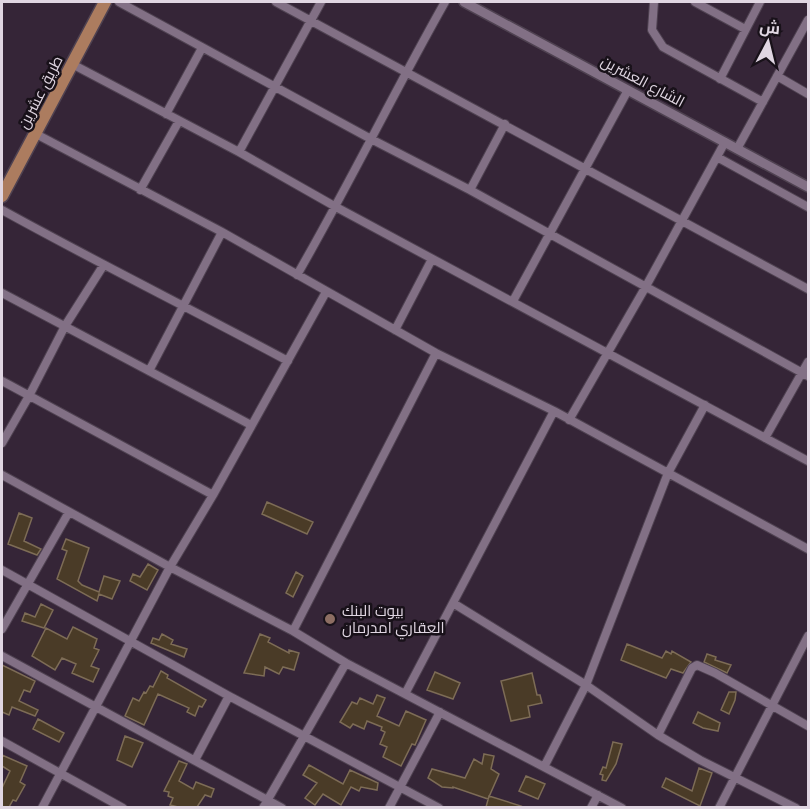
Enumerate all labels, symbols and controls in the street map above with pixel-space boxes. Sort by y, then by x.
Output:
north arrow [738,12,798,72]
text: ش [758,17,781,38]
street label: الشارع العشرين [597,52,688,113]
street label: طريق عشرين [14,53,67,132]
place label: بيوت البنك العقاري امدرمان [342,602,444,640]
marker: بيوت البنك العقاري امدرمان [323,612,337,626]

